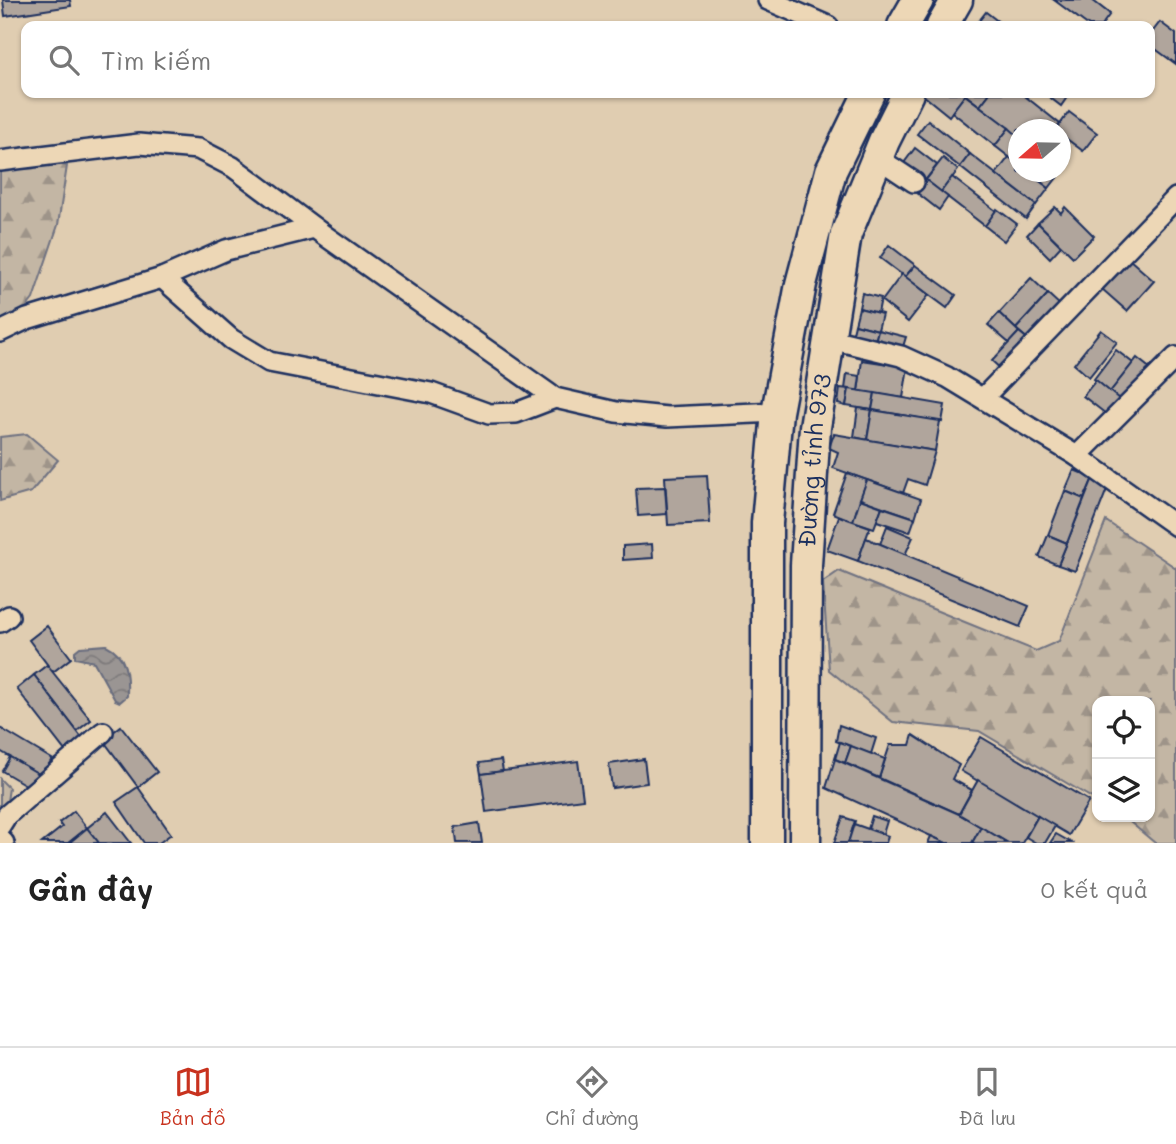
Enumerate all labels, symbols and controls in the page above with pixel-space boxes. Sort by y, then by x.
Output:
search box [21,21,1155,98]
icon: search [45,41,83,79]
text: Tìm kiếm [101,43,211,77]
north arrow [1008,119,1071,182]
street label: Đường tỉnh 973 [790,371,837,548]
map controls [1092,696,1155,822]
button: locate [1092,696,1155,759]
button: layers [1092,759,1155,822]
text: Gần đây [28,869,153,909]
text: 0 kết quả [1041,874,1148,904]
tab: Bản đồ [160,1063,225,1130]
tab: Chỉ đường [545,1063,639,1130]
tab: Đã lưu [959,1063,1016,1130]

